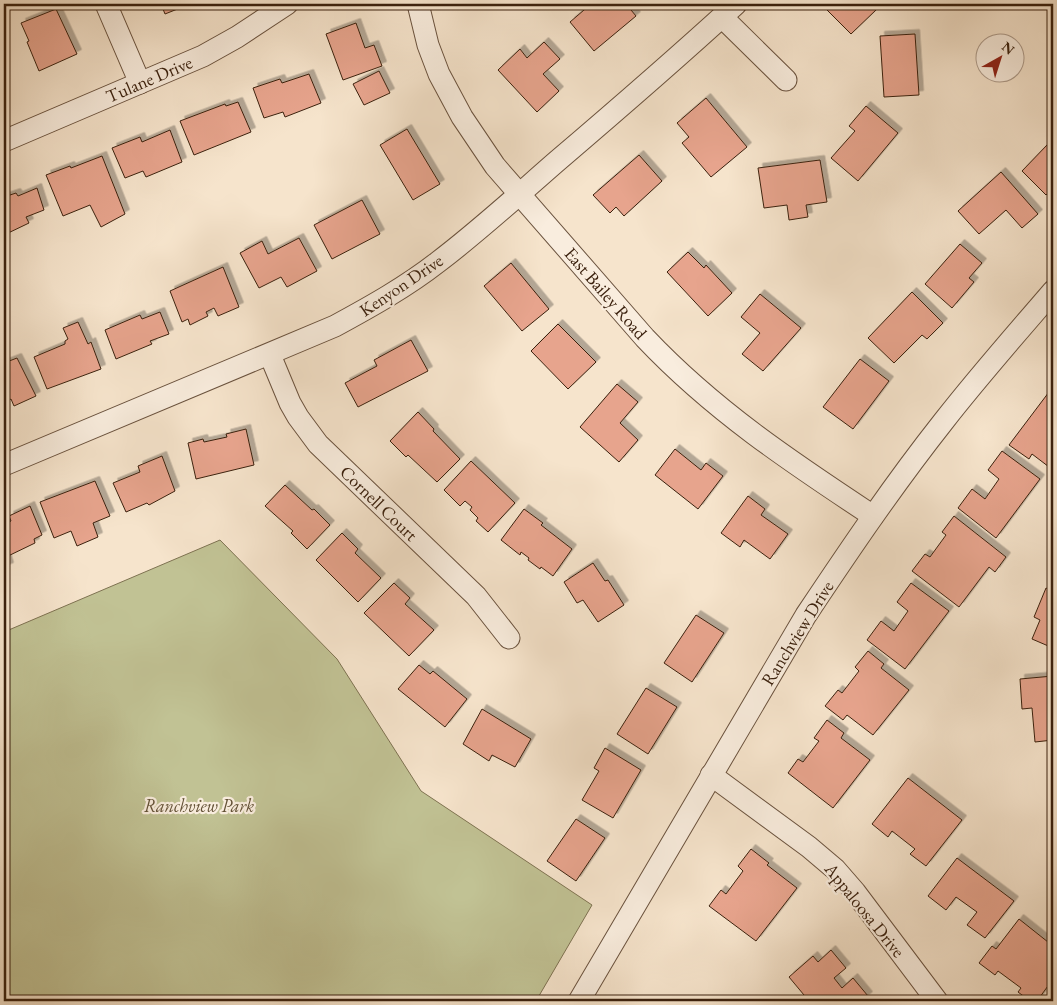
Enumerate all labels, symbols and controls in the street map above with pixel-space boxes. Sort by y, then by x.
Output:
north arrow [974,32,1024,82]
text: N [998,37,1019,59]
street label: Tulane Drive [102,51,196,107]
street label: East Bailey Road [560,242,653,344]
street label: Kenyon Drive [355,249,447,321]
street label: Cornell Court [335,460,423,546]
street label: Ranchview Drive [756,576,838,690]
park label: Ranchview Park [144,794,254,817]
street label: Appaloosa Drive [819,857,910,962]

